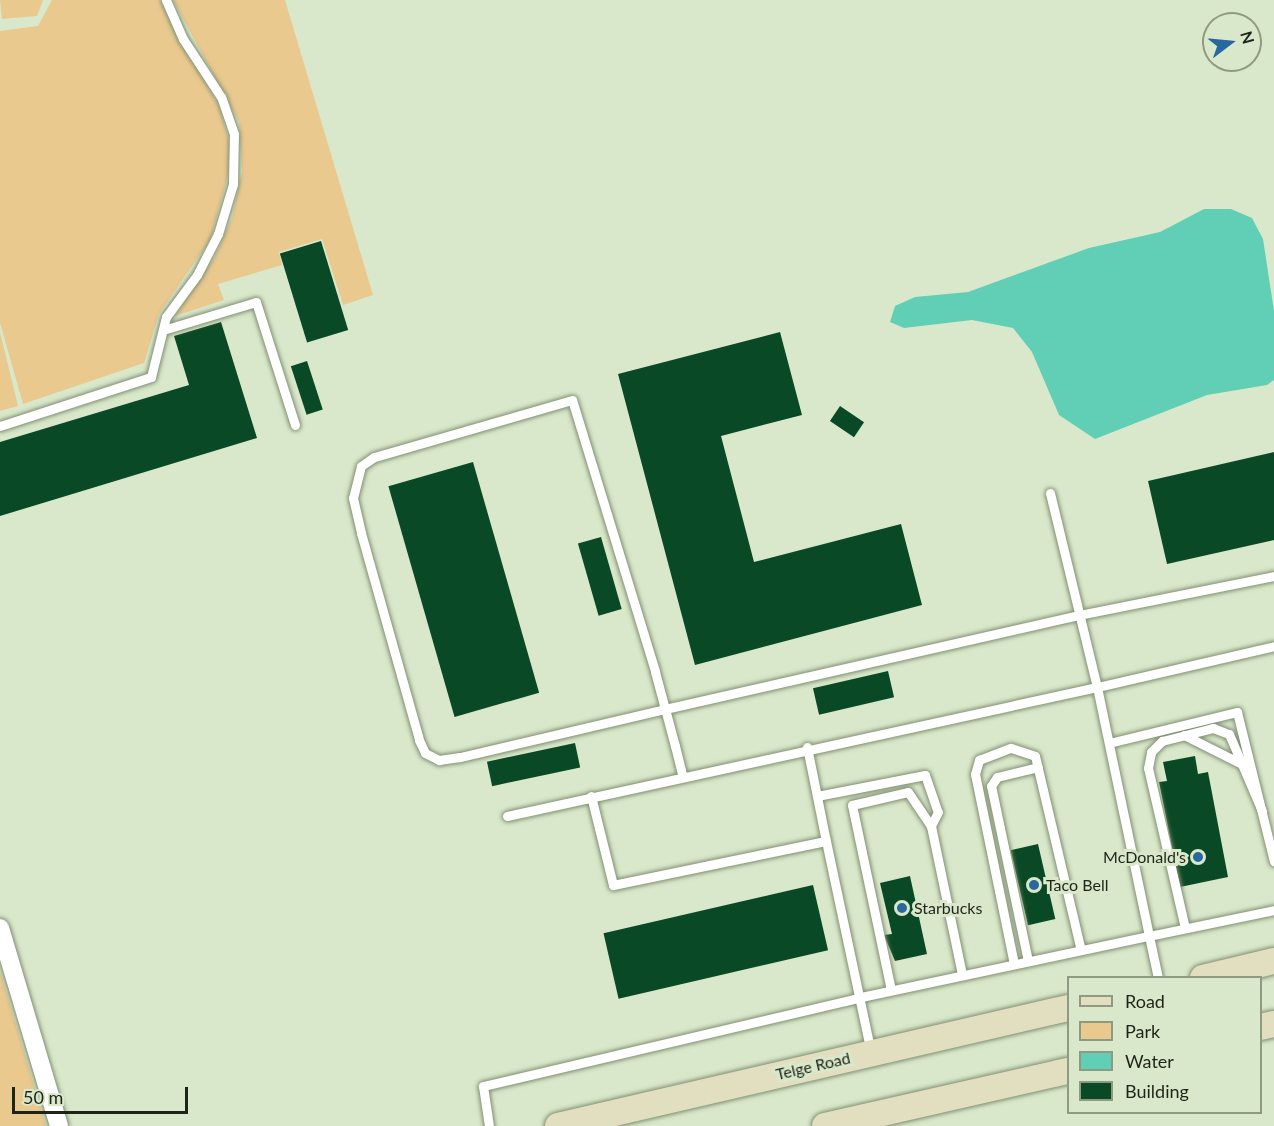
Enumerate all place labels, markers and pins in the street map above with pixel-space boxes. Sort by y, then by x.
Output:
place label: McDonald's [1103,847,1186,867]
marker: McDonald's [1191,850,1205,864]
place label: Taco Bell [1046,875,1108,895]
marker: Taco Bell [1027,878,1041,892]
place label: Starbucks [914,898,982,918]
marker: Starbucks [895,901,909,915]

